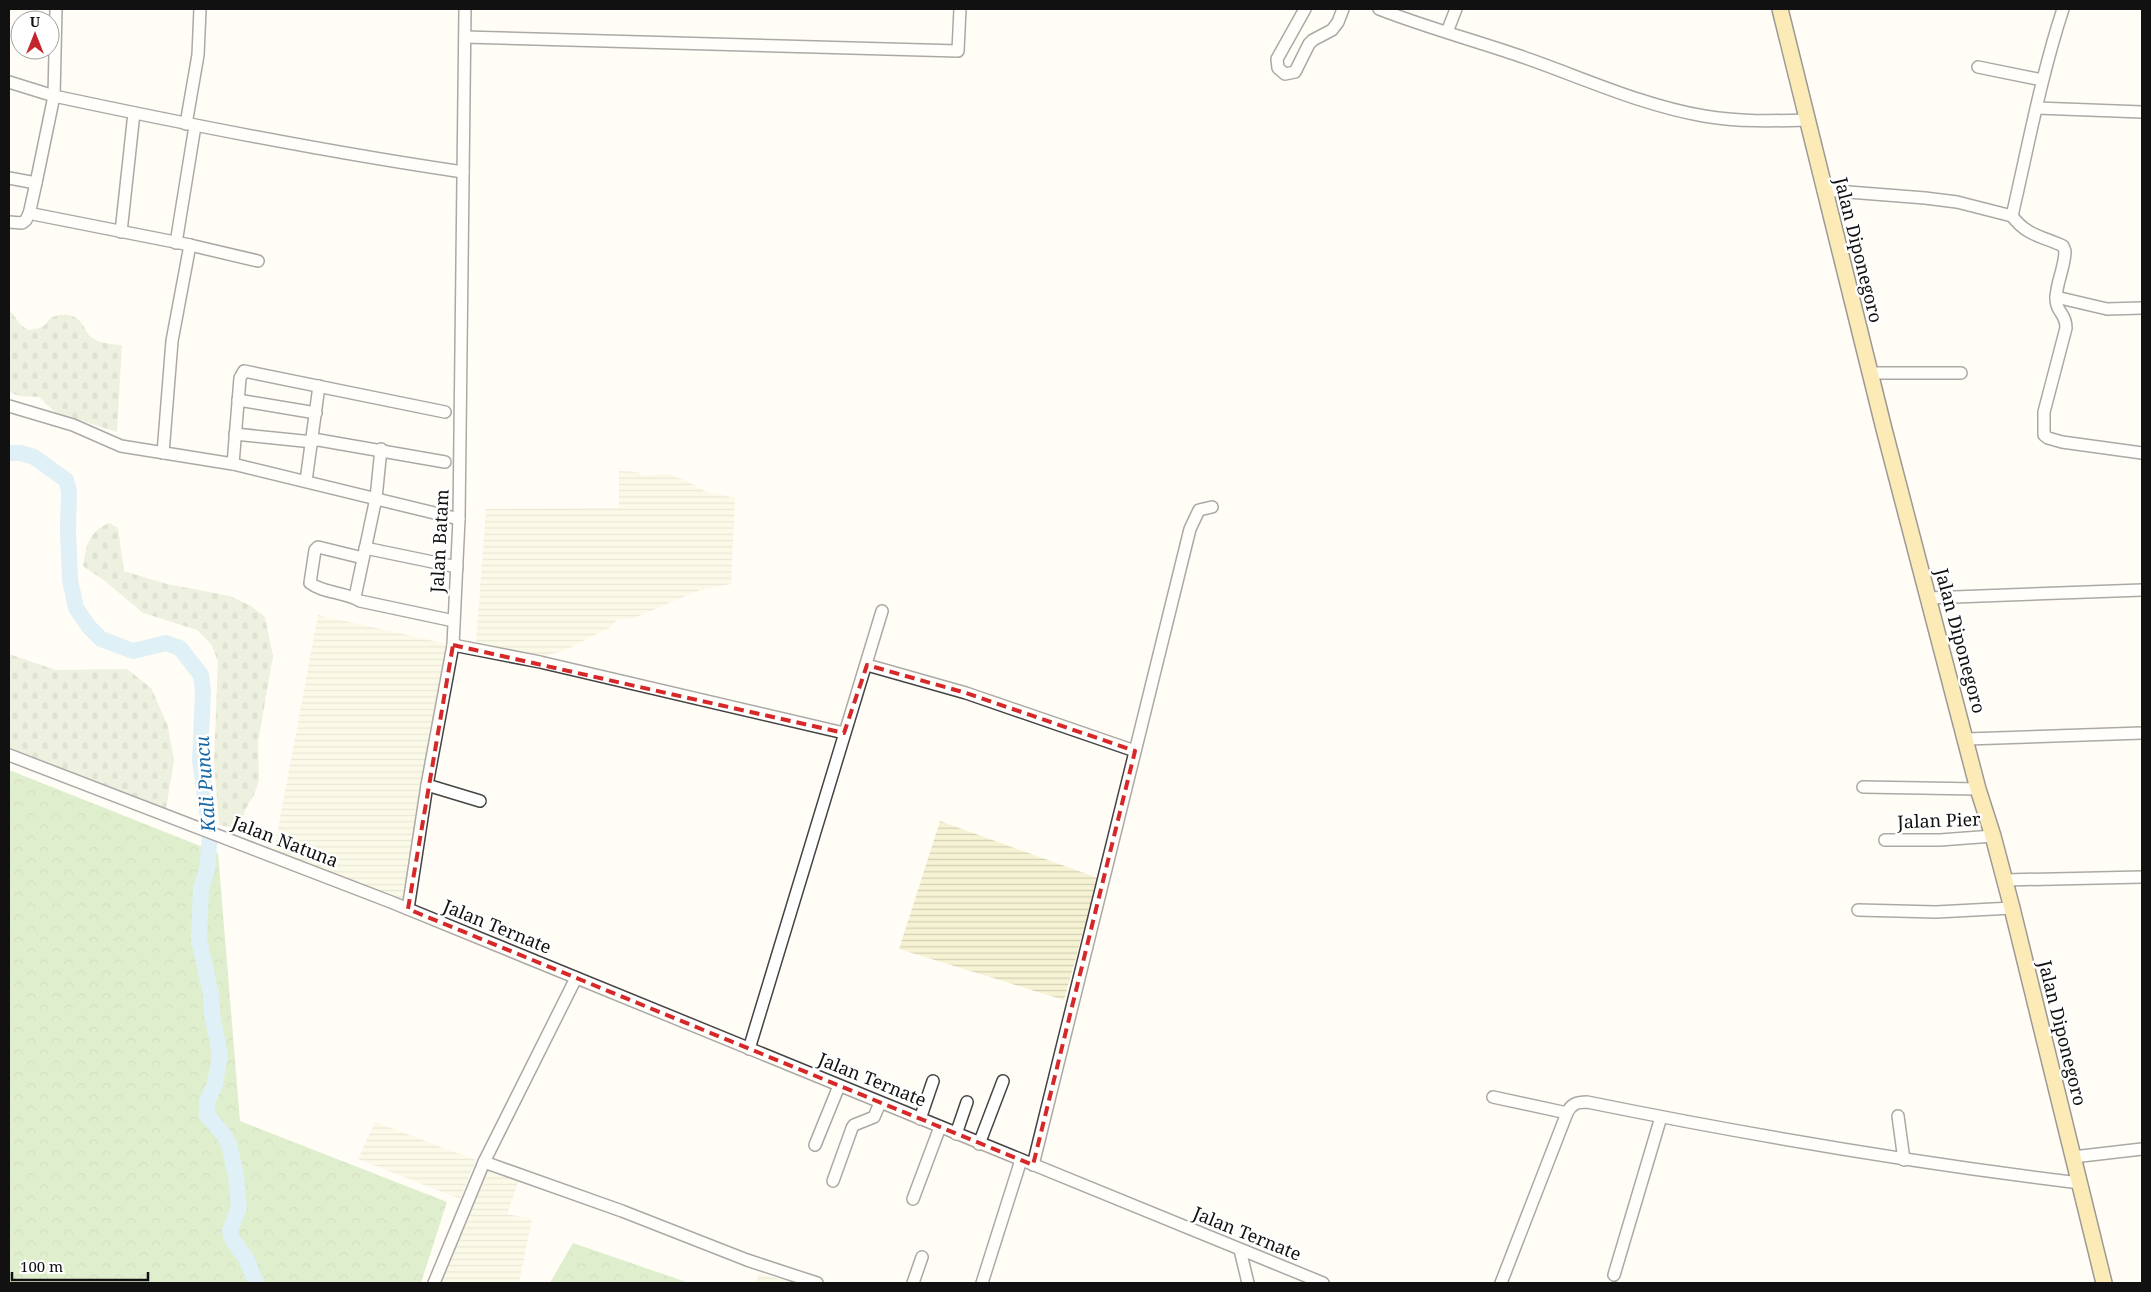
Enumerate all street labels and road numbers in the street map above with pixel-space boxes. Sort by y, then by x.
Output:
street label: Jalan Diponegoro [1829,174,1889,325]
street label: Jalan Batam [424,488,454,594]
street label: Jalan Diponegoro [1930,565,1992,716]
street label: Jalan Pier [1896,807,1982,833]
street label: Jalan Natuna [228,809,342,872]
street label: Jalan Ternate [439,893,555,959]
street label: Jalan Diponegoro [2033,957,2093,1108]
street label: Jalan Ternate [814,1046,930,1112]
street label: Jalan Ternate [1189,1200,1305,1266]

